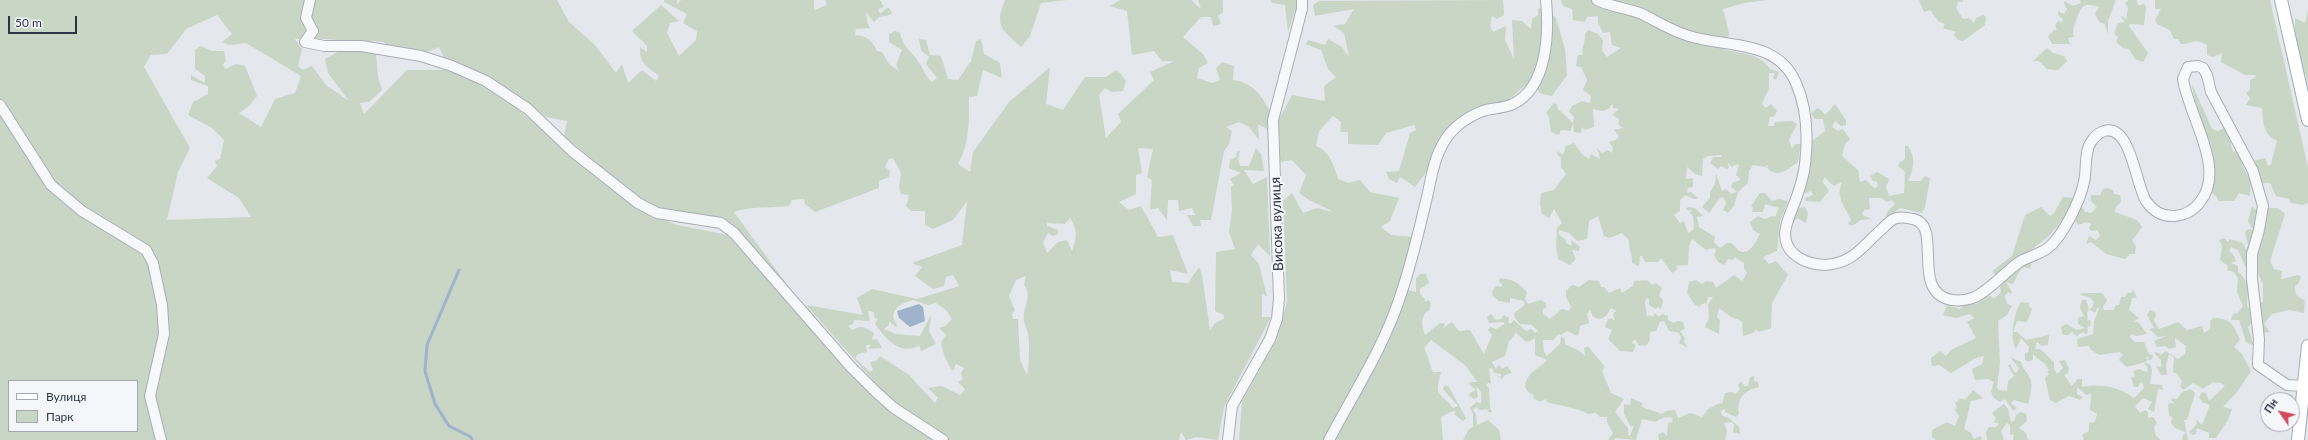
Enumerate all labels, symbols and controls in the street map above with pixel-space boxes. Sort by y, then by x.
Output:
scale bar [10,8,79,34]
text: 50 m [15,15,42,30]
street label: Висока вулиця [1267,177,1287,271]
legend [8,380,138,432]
text: Вулиця [46,389,86,404]
north arrow [2260,392,2300,432]
text: Пн [2261,396,2280,415]
text: Парк [46,409,74,424]

